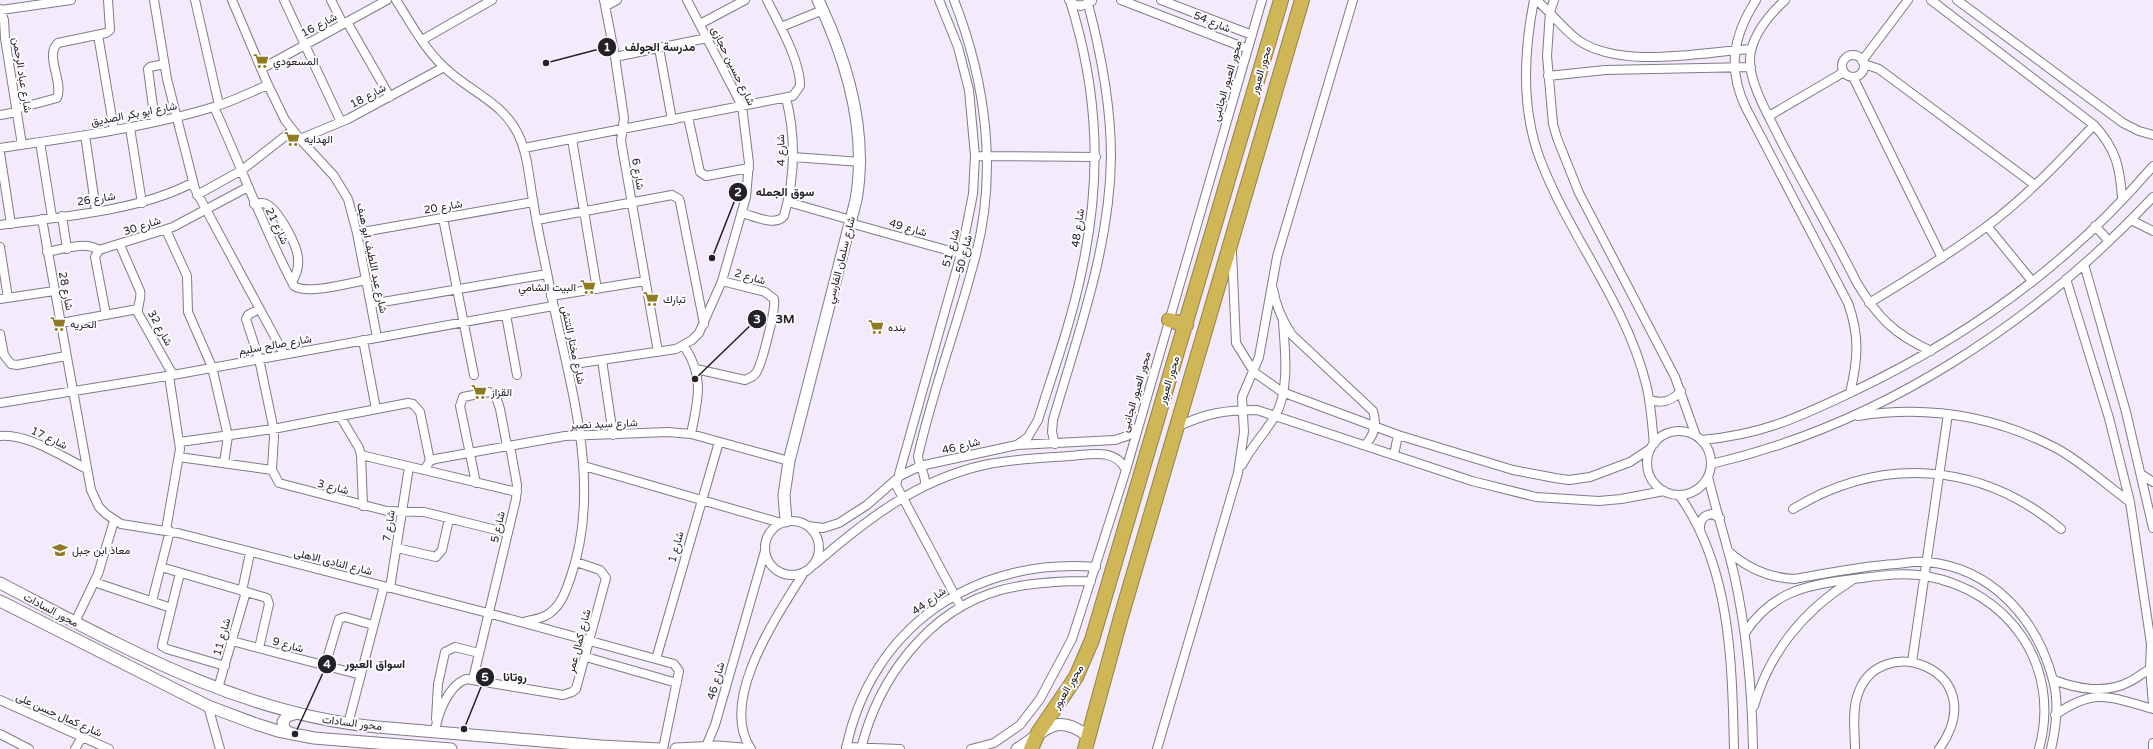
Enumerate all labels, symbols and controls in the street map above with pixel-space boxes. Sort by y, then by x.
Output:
street label: شارع 54 [1191,9,1233,36]
street label: شارع 16 [299,10,340,41]
street label: شارع حسين حجازى [707,24,758,108]
callout: مدرسة الجولف [597,35,703,59]
street label: شارع عباد الرحمن [9,36,34,114]
street label: محور العبور الجانبى [1209,39,1245,123]
text: 1 [603,40,611,54]
text: مدرسة الجولف [625,40,696,55]
street label: محور العبور [1248,44,1274,96]
supermarket icon: المسعودي [252,52,270,70]
place label: المسعودي [273,55,319,71]
street label: شارع 18 [348,81,389,112]
street label: شارع ابو بكر الصديق [90,99,179,130]
supermarket icon: الهدايه [283,130,301,148]
place label: الهدايه [304,133,333,146]
street label: شارع 4 [774,134,789,166]
street label: شارع 6 [628,157,647,191]
callout: سوق الجمله [728,180,823,204]
text: 2 [734,185,742,199]
text: سوق الجمله [756,185,815,200]
street label: شارع 26 [76,189,117,209]
street label: شارع 20 [423,197,464,218]
street label: شارع عبد اللطيف ابو هيف [353,202,390,315]
street label: شارع 21 [262,206,291,247]
street label: شارع 48 [1069,208,1088,248]
street label: شارع 30 [122,214,163,239]
street label: شارع سلمان الفارسي [824,215,861,306]
street label: شارع 49 [887,216,929,241]
street label: شارع 51 [940,227,963,269]
street label: شارع 50 [953,233,976,275]
street label: شارع 2 [733,266,767,289]
street label: شارع 28 [55,271,76,312]
supermarket icon: البيت الشامي [579,278,597,296]
place label: البيت الشامي [518,281,576,297]
supermarket icon: تبارك [642,290,660,308]
place label: تبارك [663,293,686,306]
street label: شارع مختار التتش [557,305,588,386]
callout: 3M [747,307,802,331]
street label: شارع 32 [144,308,175,349]
text: 3 [753,312,761,326]
text: 3M [775,312,795,326]
supermarket icon: الحريه [49,315,67,333]
place label: الحريه [70,318,97,331]
supermarket icon: بنده [867,318,885,336]
place label: بنده [888,321,906,334]
street label: شارع صالح سليم [238,332,313,359]
street label: محور العبور الجانبى [1118,350,1154,434]
street label: محور العبور [1155,354,1182,406]
supermarket icon: القزاز [470,383,488,401]
place label: القزاز [490,386,512,399]
street label: شارع سيد نصير [569,416,638,433]
street label: شارع 17 [28,424,70,453]
street label: شارع 46 [941,435,982,458]
street label: شارع 3 [316,477,350,498]
street label: شارع 7 [380,509,399,543]
street label: شارع 5 [488,510,509,544]
street label: شارع 1 [665,530,688,564]
school or university icon: معاذ ابن جبل [51,541,69,559]
place label: معاذ ابن جبل [72,544,130,557]
street label: شارع النادى الاهلى [292,546,374,579]
street label: شارع 44 [909,584,949,618]
street label: محور السادات [21,590,81,630]
street label: شارع كمال عمر [564,608,595,675]
street label: شارع 11 [210,616,235,658]
street label: شارع 9 [271,635,305,656]
callout: اسواق العبور [317,652,413,676]
text: 4 [323,657,331,671]
text: اسواق العبور [344,657,405,672]
street label: شارع 46 [704,660,729,702]
street label: محور العبور [1049,662,1086,712]
callout: روتانا [475,665,535,689]
text: 5 [481,670,489,684]
text: روتانا [503,670,527,685]
street label: شارع كمال حسن على [14,690,104,741]
street label: محور السادات [321,713,383,733]

